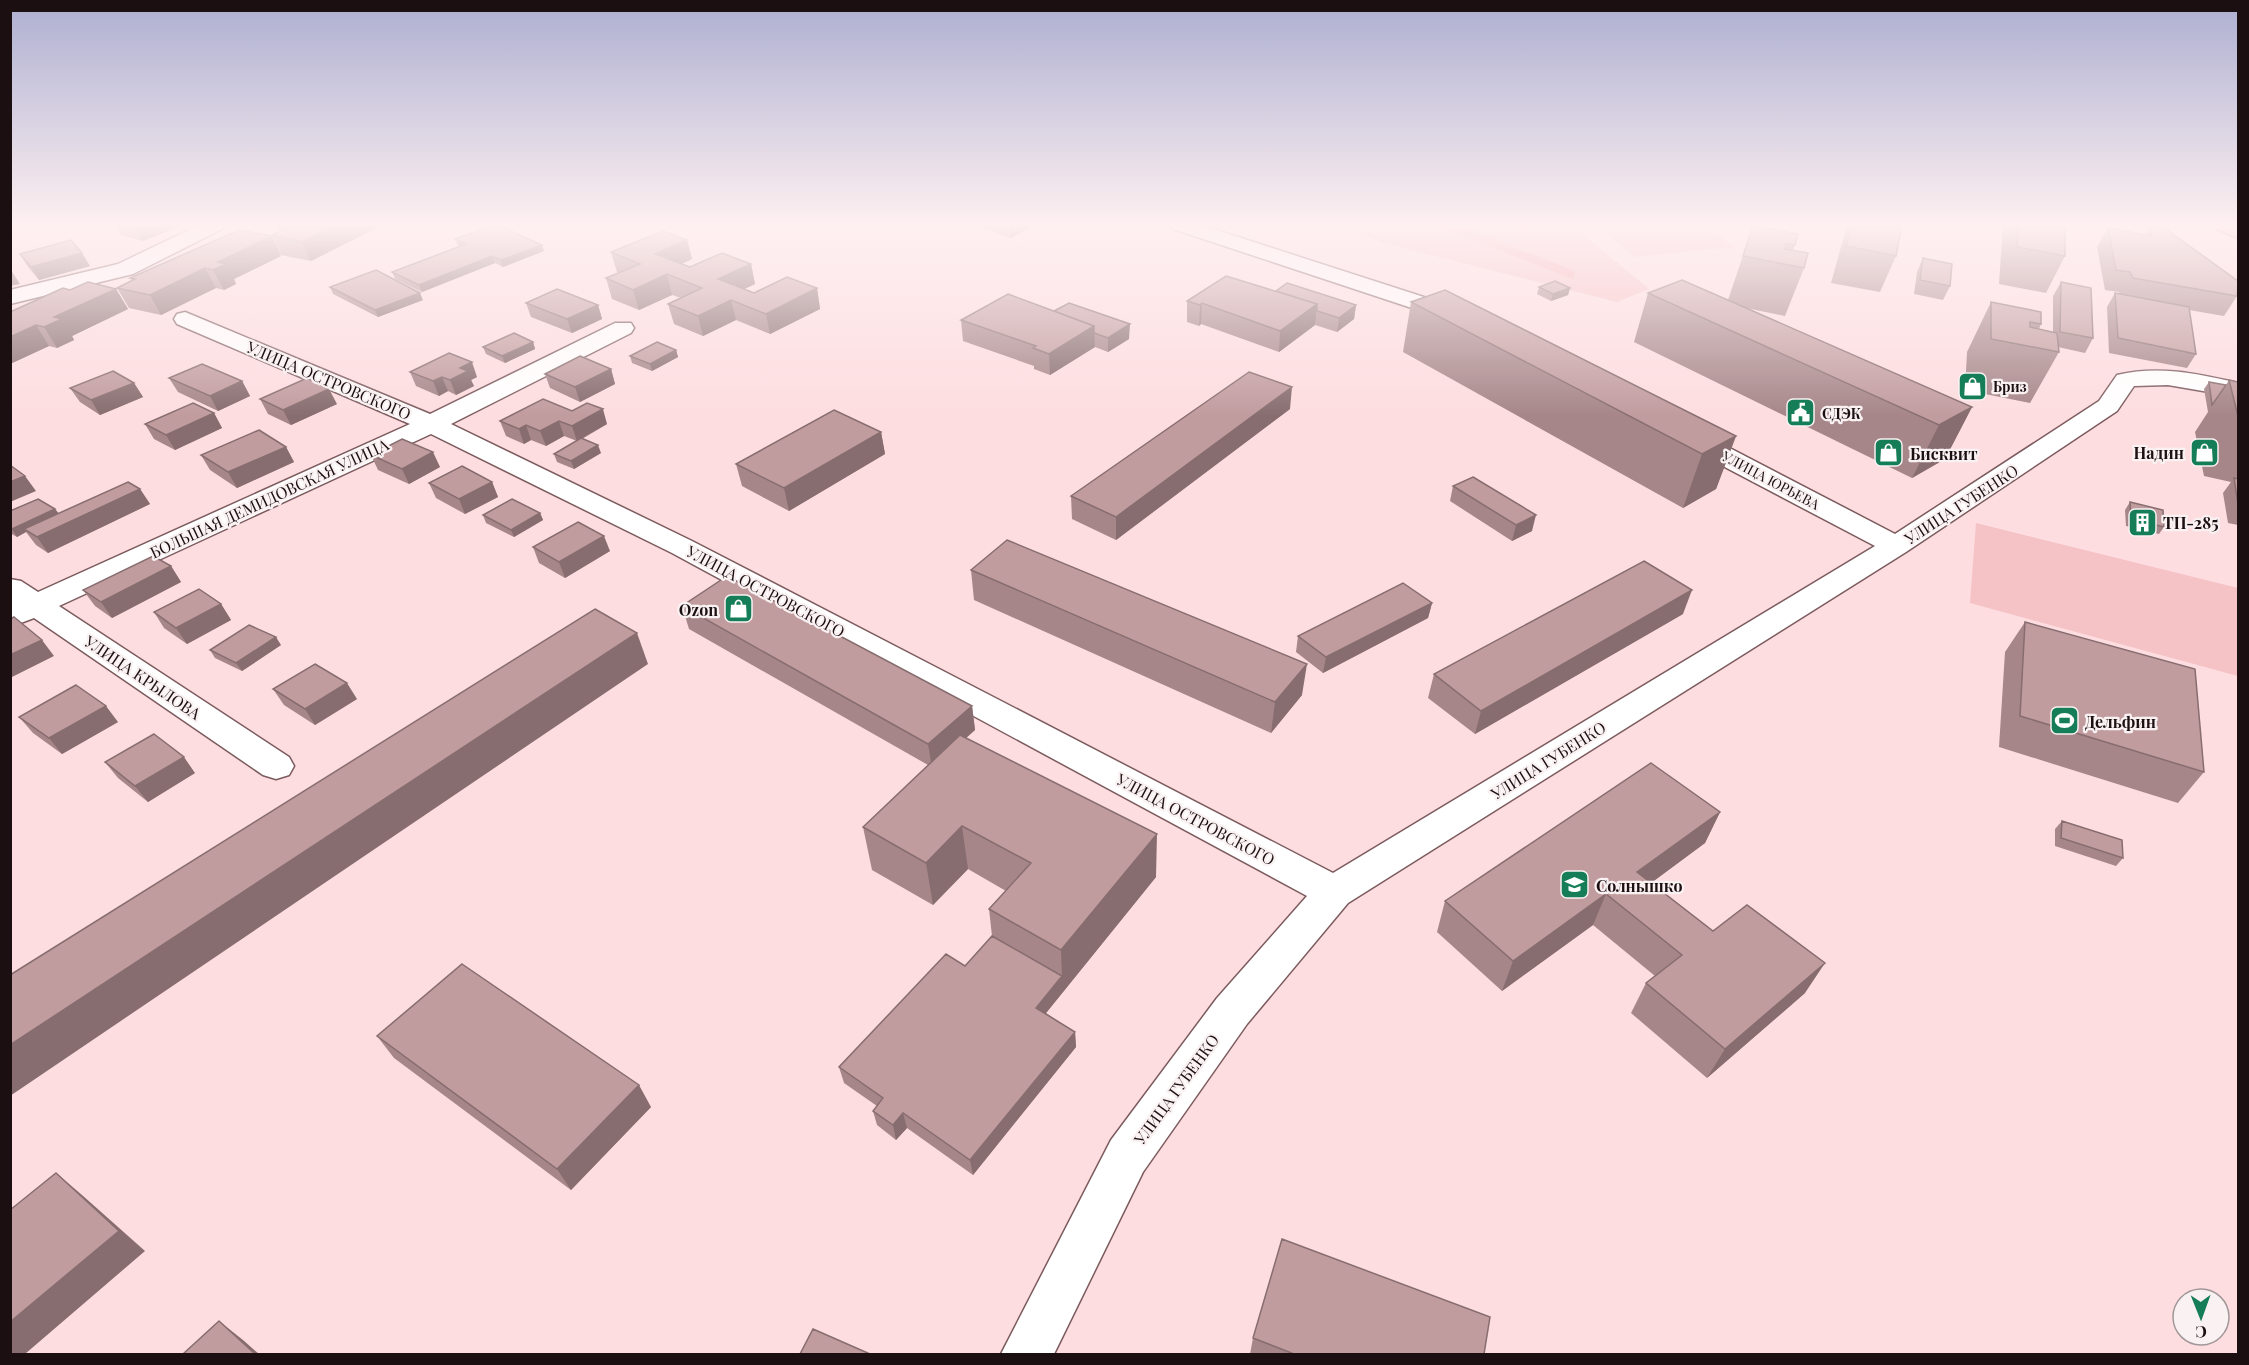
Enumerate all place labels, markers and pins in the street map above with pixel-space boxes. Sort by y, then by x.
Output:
shop icon: Бриз [1956,370,1988,402]
place label: Бриз [1993,377,2027,396]
public building icon: СДЭК [1785,397,1817,429]
place label: СДЭК [1822,404,1861,423]
shop icon: Надин [2189,436,2221,468]
shop icon: Бисквит [1873,437,1905,469]
place label: Надин [2134,442,2184,463]
place label: Бисквит [1910,443,1978,464]
building icon: ТП-285 [2126,506,2158,538]
place label: ТП-285 [2163,512,2219,533]
shop icon: Ozon [723,593,755,625]
place label: Ozon [679,599,718,620]
sports icon: Дельфин [2048,705,2080,737]
place label: Дельфин [2085,711,2156,732]
school or university icon: Солнышко [1559,869,1591,901]
place label: Солнышко [1596,875,1683,896]

